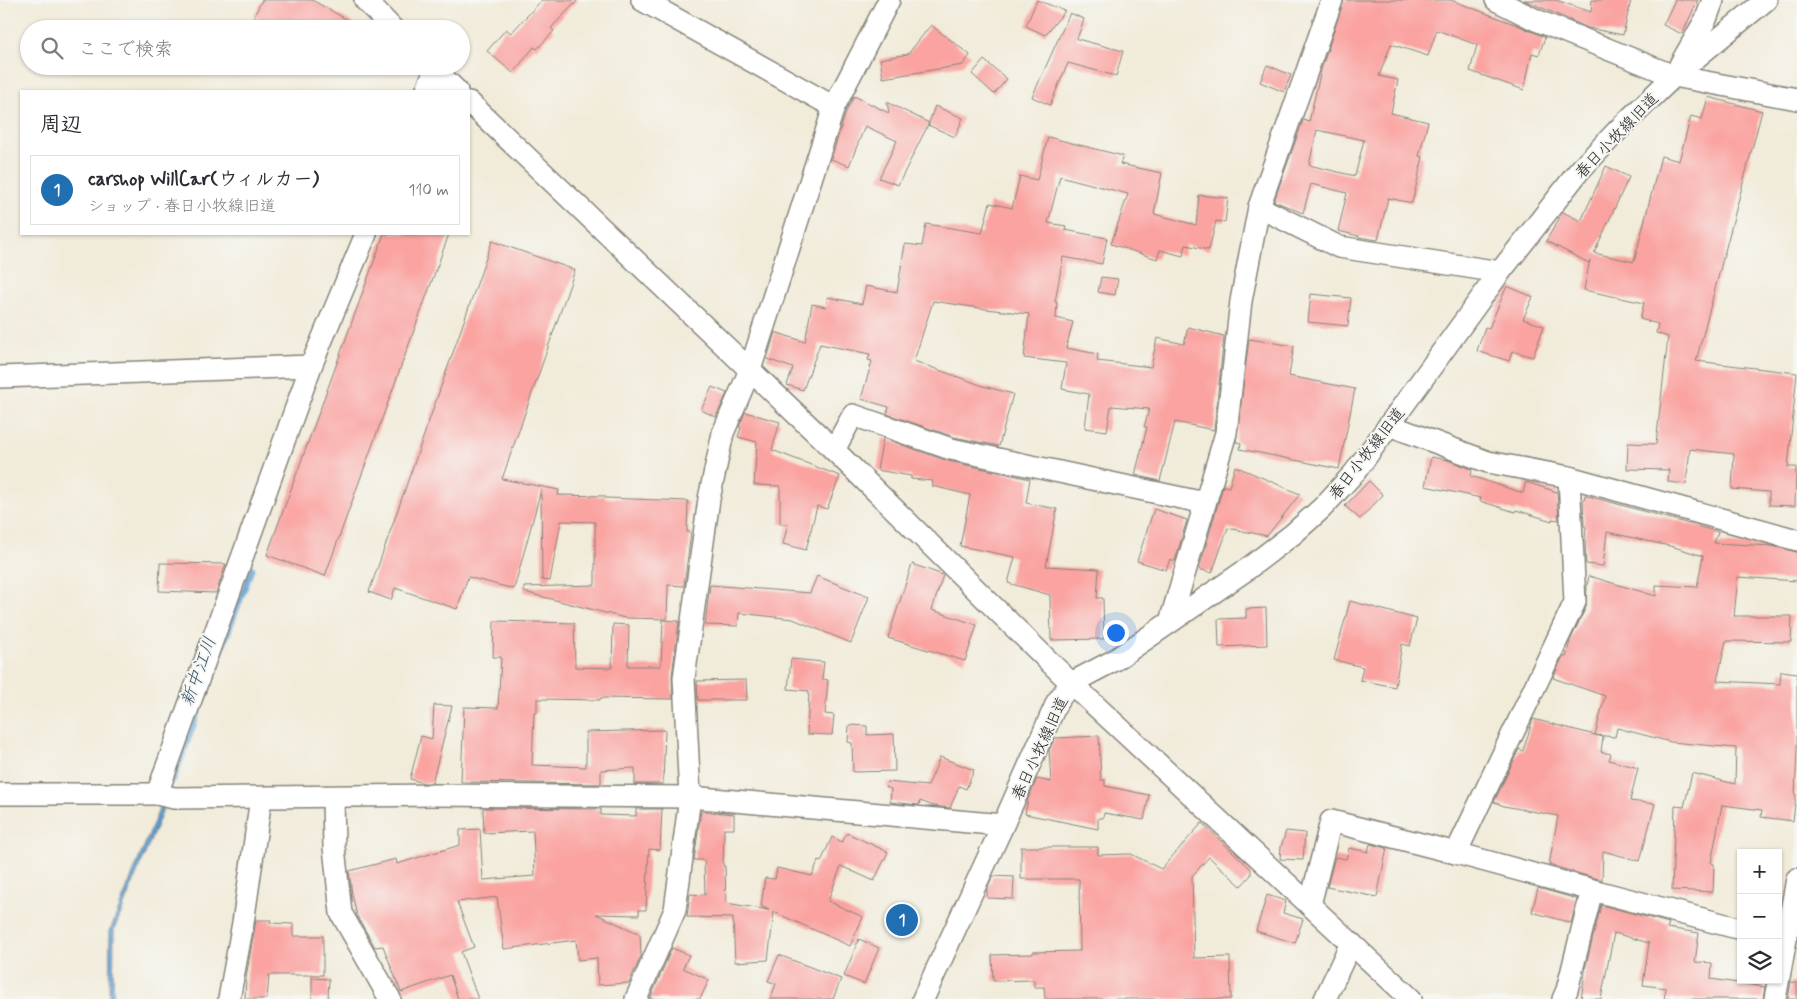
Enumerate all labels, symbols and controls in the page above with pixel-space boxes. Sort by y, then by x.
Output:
search box [20,20,470,75]
icon: search [38,34,66,62]
text: ここで検索 [78,37,173,62]
street label: 春日小牧線旧道 [1571,88,1664,184]
text: 周辺 [40,111,82,139]
text: carshop WillCar(ウィルカー) [88,167,319,192]
text: 1 [53,180,61,201]
text: 110 m [408,180,449,201]
text: ショップ · 春日小牧線旧道 [88,196,276,217]
street label: 春日小牧線旧道 [1324,403,1410,505]
your location [1103,620,1129,646]
water label: 新中江川 [175,633,223,709]
street label: 春日小牧線旧道 [1007,693,1074,804]
map controls [1737,849,1782,984]
button: + [1737,849,1782,894]
button: − [1737,894,1782,939]
pin: 1 [886,901,918,939]
button: layers [1737,939,1782,984]

